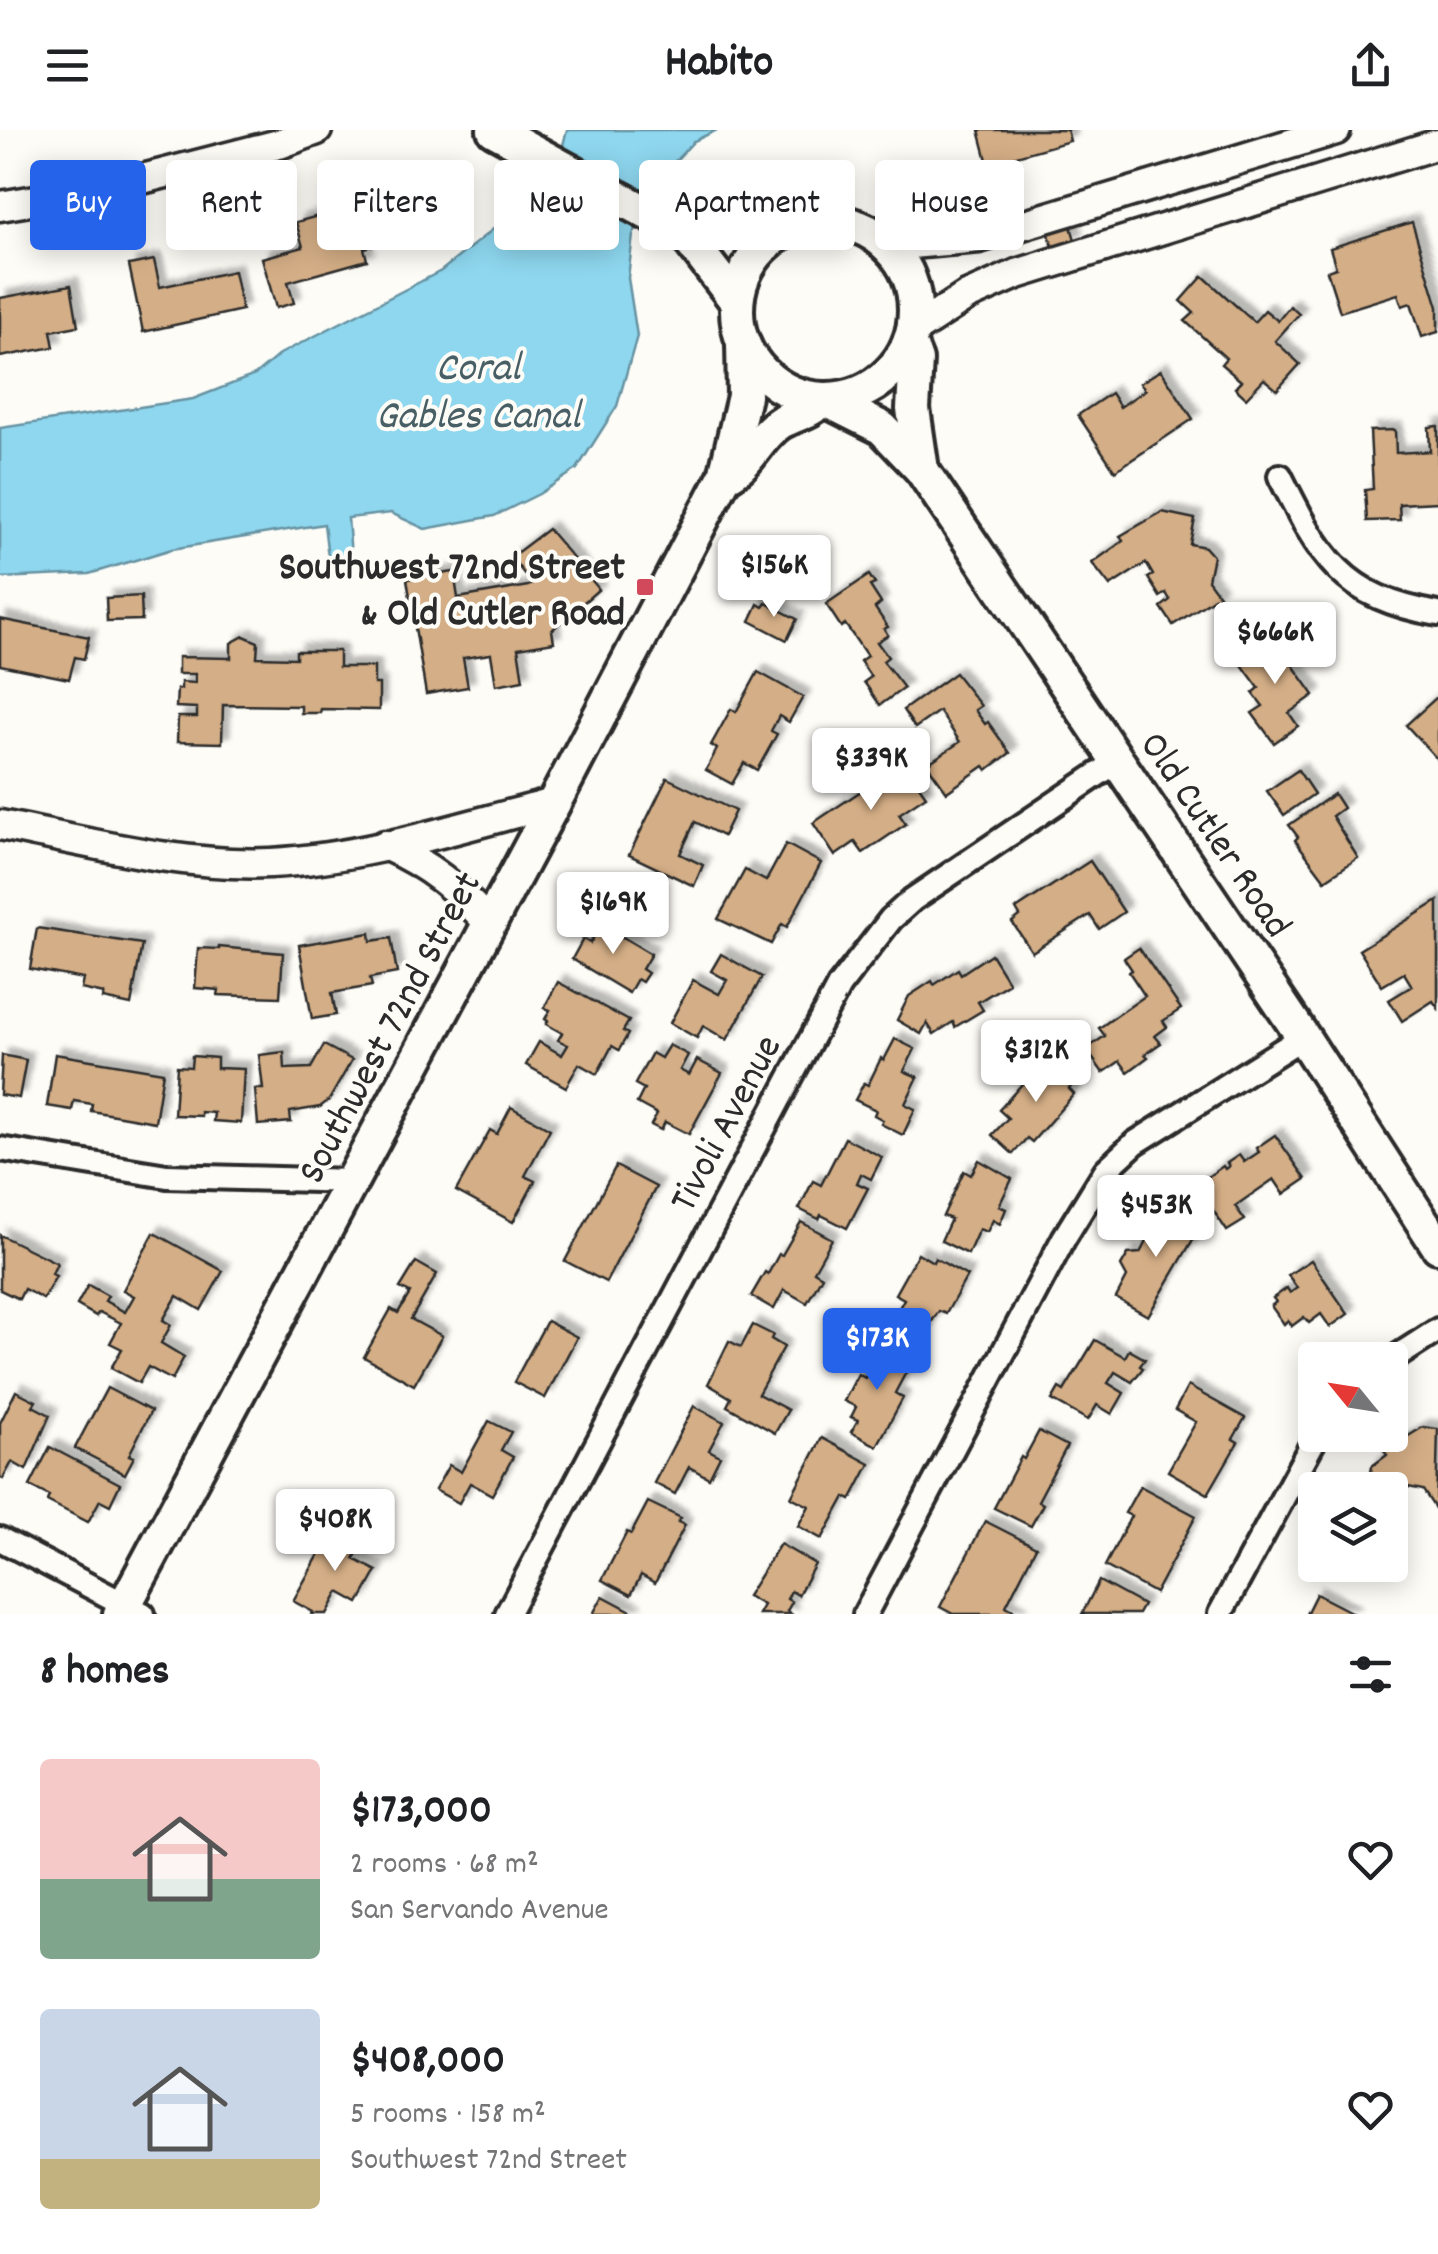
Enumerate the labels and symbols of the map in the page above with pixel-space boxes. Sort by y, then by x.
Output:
water label: Coral Gables Canal [376,341,583,449]
pin: $156K [704,535,844,620]
place label: Southwest 72nd Street & Old Cutler Road [279,542,625,645]
marker: Southwest 72nd Street & Old Cutler Road [634,576,656,598]
pin: $666K [1205,602,1345,687]
street label: Old Cutler Road [1122,722,1303,951]
pin: $339K [801,728,941,813]
street label: Southwest 72nd Street [286,863,499,1195]
pin: $169K [543,872,683,957]
pin: $312K [966,1020,1106,1105]
street label: Tivoli Avenue [658,1026,799,1224]
pin: $453K [1086,1175,1226,1260]
pin: $173K [807,1308,947,1393]
north arrow [1298,1342,1408,1452]
pin: $408K [265,1489,405,1574]

